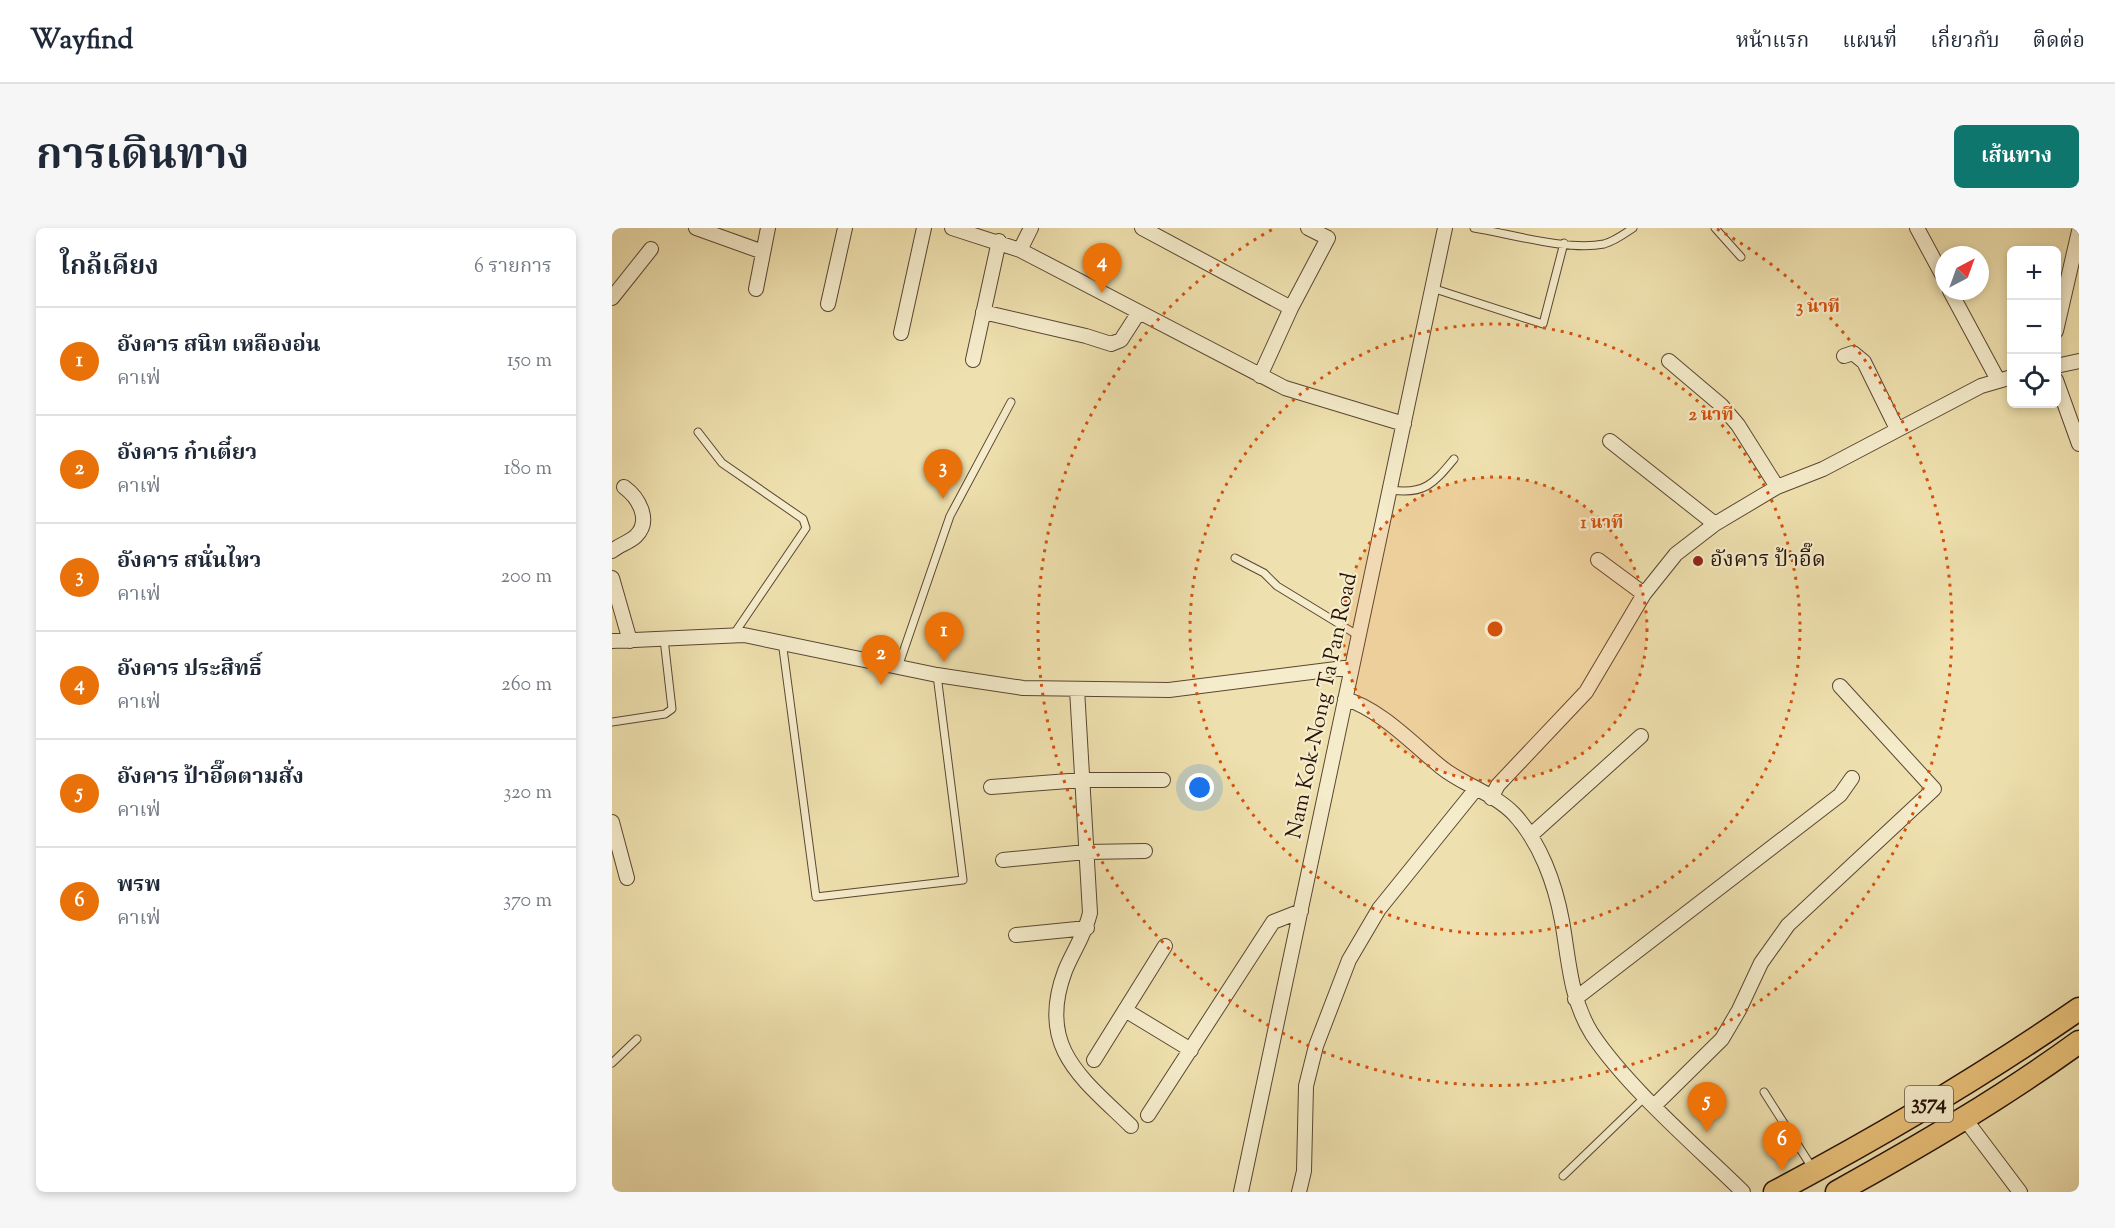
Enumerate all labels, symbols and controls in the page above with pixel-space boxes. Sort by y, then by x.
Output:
text: Wayfind [30,21,133,61]
text: หน้าแรก [1736,27,1809,57]
text: แผนที่ [1842,27,1897,57]
text: เกี่ยวกับ [1930,27,2000,57]
text: ติดต่อ [2033,27,2085,57]
button: เส้นทาง [1954,125,2079,188]
text: การเดินทาง [36,128,249,188]
pin: 4 [1082,244,1122,293]
north arrow [1935,246,1989,300]
map controls [2007,246,2061,408]
button: + [2007,246,2061,300]
text: ใกล้เคียง [60,249,159,286]
text: 6 รายการ [474,253,552,282]
text: 3 นาที [1796,295,1840,321]
button: − [2007,300,2061,354]
text: อังคาร สนิท เหลืองอ่น [117,330,321,362]
text: 1 [76,347,83,376]
text: 150 m [507,347,552,376]
button: locate [2007,354,2061,408]
text: คาเฟ่ [117,365,161,394]
text: 2 นาที [1688,403,1734,429]
text: อังคาร ก๋าเตี๋ยว [117,438,257,470]
pin: 3 [924,450,962,499]
text: 2 [75,455,84,484]
text: 180 m [504,455,552,484]
text: คาเฟ่ [117,473,161,502]
text: 1 นาที [1581,511,1623,537]
place label: อังคาร ป้าอี๊ด [1710,542,1826,577]
text: อังคาร สนั่นไหว [117,546,261,578]
marker: อังคาร ป้าอี๊ด [1691,554,1705,568]
text: 3 [75,563,84,592]
text: 200 m [501,563,552,592]
street label: Nam Kok-Nong Ta Pan Road [1279,570,1367,842]
text: คาเฟ่ [117,581,161,610]
pin: 1 [924,612,964,662]
centre of rings [1485,619,1505,639]
pin: 2 [862,636,900,685]
text: อังคาร ประสิทธิ์ [117,654,262,686]
text: 4 [74,671,85,700]
text: 260 m [501,671,552,700]
text: คาเฟ่ [117,689,161,718]
text: อังคาร ป้าอี๊ดตามสั่ง [117,762,304,794]
your location [1185,773,1214,802]
text: 5 [76,779,83,808]
text: 320 m [503,779,552,808]
text: คาเฟ่ [117,797,161,826]
text: พรพ [117,870,161,902]
text: 6 [75,887,84,916]
text: 370 m [503,887,552,916]
text: คาเฟ่ [117,905,161,934]
pin: 5 [1688,1082,1726,1132]
road number: 3574 [1905,1086,1953,1122]
pin: 6 [1762,1122,1802,1171]

